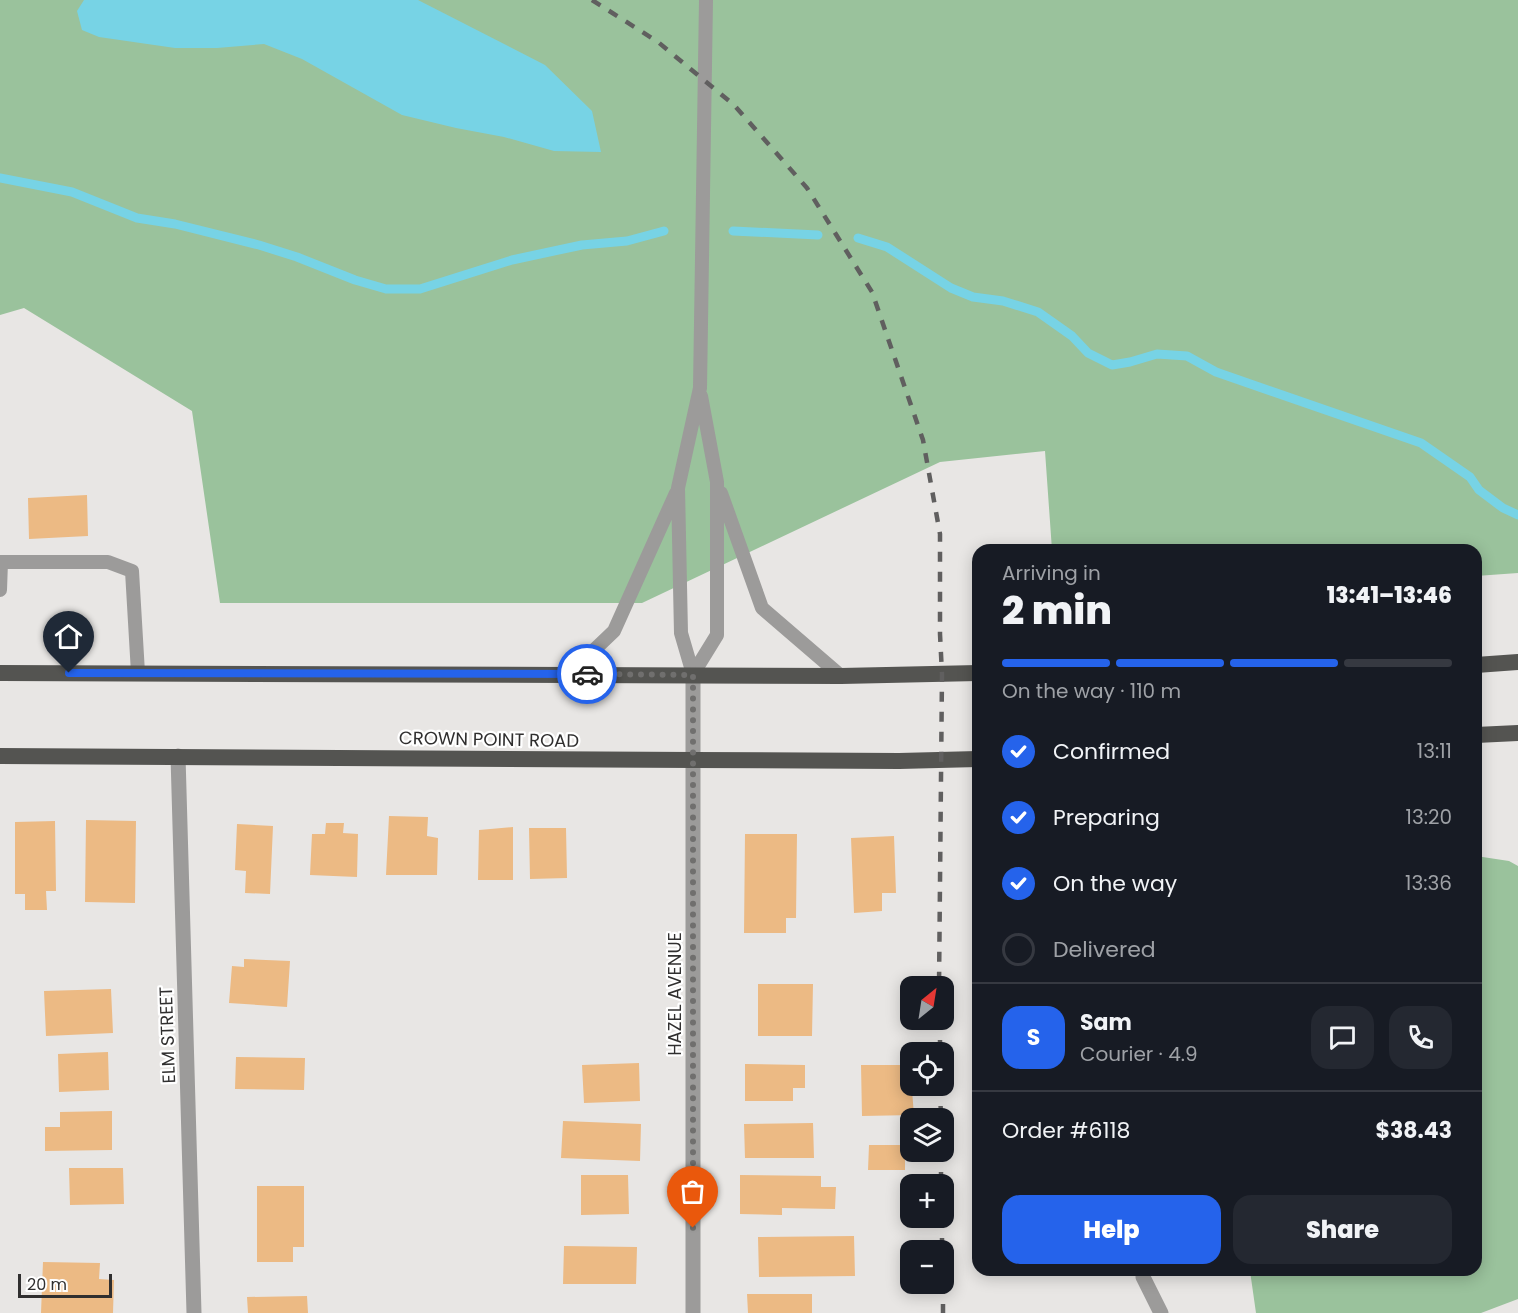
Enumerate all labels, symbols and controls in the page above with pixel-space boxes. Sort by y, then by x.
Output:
text: Arriving in [1002,559,1101,587]
text: 13:41–13:46 [1327,580,1452,611]
text: 2 min [1002,583,1112,638]
pin [43,611,94,673]
icon: home [52,620,85,653]
courier [557,644,617,704]
icon: car [571,658,604,691]
text: On the way · 110 m [1002,677,1181,705]
street label: CROWN POINT ROAD [399,725,579,753]
icon: check [1002,735,1035,768]
text: Confirmed [1053,736,1170,767]
text: 13:11 [1417,737,1452,765]
icon: check [1002,801,1035,834]
text: Preparing [1053,802,1160,833]
text: 13:20 [1406,803,1452,831]
icon: check [1002,867,1035,900]
text: On the way [1053,868,1177,899]
text: 13:36 [1405,869,1452,897]
street label: HAZEL AVENUE [662,932,687,1056]
text: Delivered [1053,934,1156,965]
north arrow [900,976,954,1030]
map controls [900,976,954,1294]
street label: ELM STREET [153,986,181,1084]
button: chat [1311,1006,1374,1069]
button: phone [1389,1006,1452,1069]
text: Sam [1080,1007,1132,1038]
text: S [1027,1022,1040,1053]
text: Courier · 4.9 [1080,1040,1198,1068]
button: locate [900,1042,954,1096]
button: layers [900,1108,954,1162]
text: Order #6118 [1002,1115,1131,1146]
text: $38.43 [1376,1115,1452,1146]
pin [667,1166,718,1228]
button: + [900,1174,954,1228]
icon: bag [676,1175,709,1208]
button: Help [1002,1195,1221,1264]
button: Share [1233,1195,1452,1264]
button: − [900,1240,954,1294]
scale bar [18,1271,112,1298]
text: 20 m [27,1273,67,1296]

